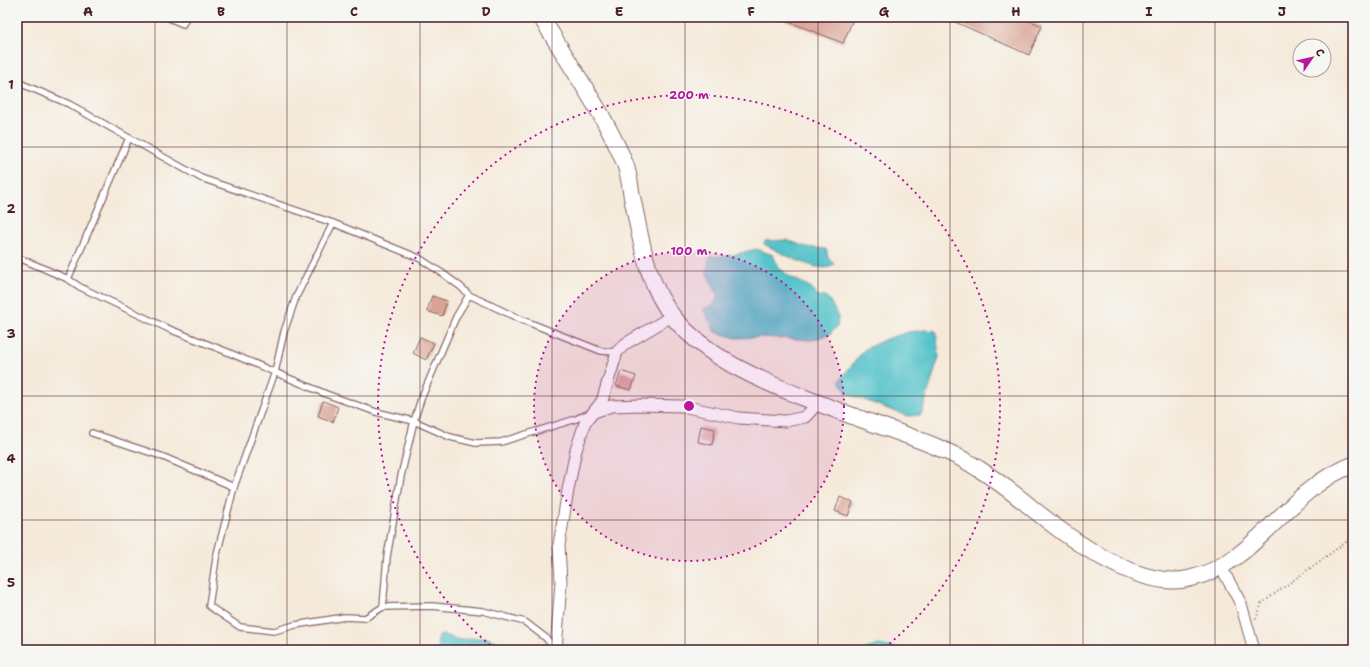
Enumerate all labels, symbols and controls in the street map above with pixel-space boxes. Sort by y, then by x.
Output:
text: A [83,3,93,20]
text: B [217,3,225,20]
text: C [350,3,358,20]
text: D [481,3,491,20]
text: E [615,3,624,20]
text: F [747,3,755,20]
text: G [879,3,890,20]
text: H [1011,3,1021,20]
text: I [1145,3,1153,20]
text: J [1278,3,1286,20]
north arrow [1292,38,1332,78]
text: С [1312,46,1328,60]
text: 1 [8,76,14,93]
text: 200 m [669,87,709,103]
text: 2 [6,200,16,217]
text: 100 m [671,243,708,259]
text: 3 [6,325,16,342]
centre of rings [682,399,696,413]
text: 4 [6,450,16,467]
text: 5 [7,574,15,591]

